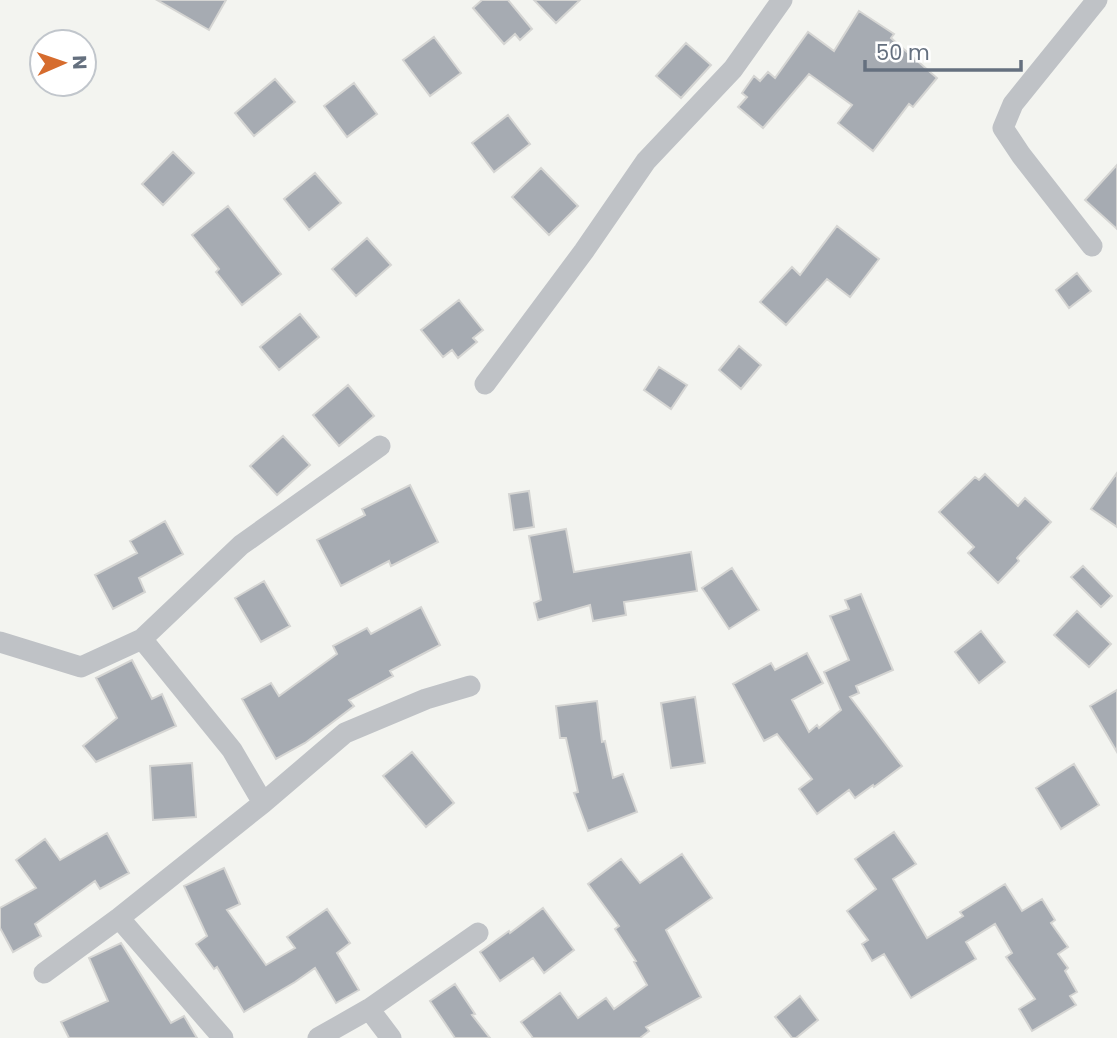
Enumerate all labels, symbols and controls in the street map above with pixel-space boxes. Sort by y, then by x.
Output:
north arrow [28,28,98,98]
scale bar [865,28,1021,72]
text: 50 m [876,38,930,67]
text: N [66,55,93,70]

